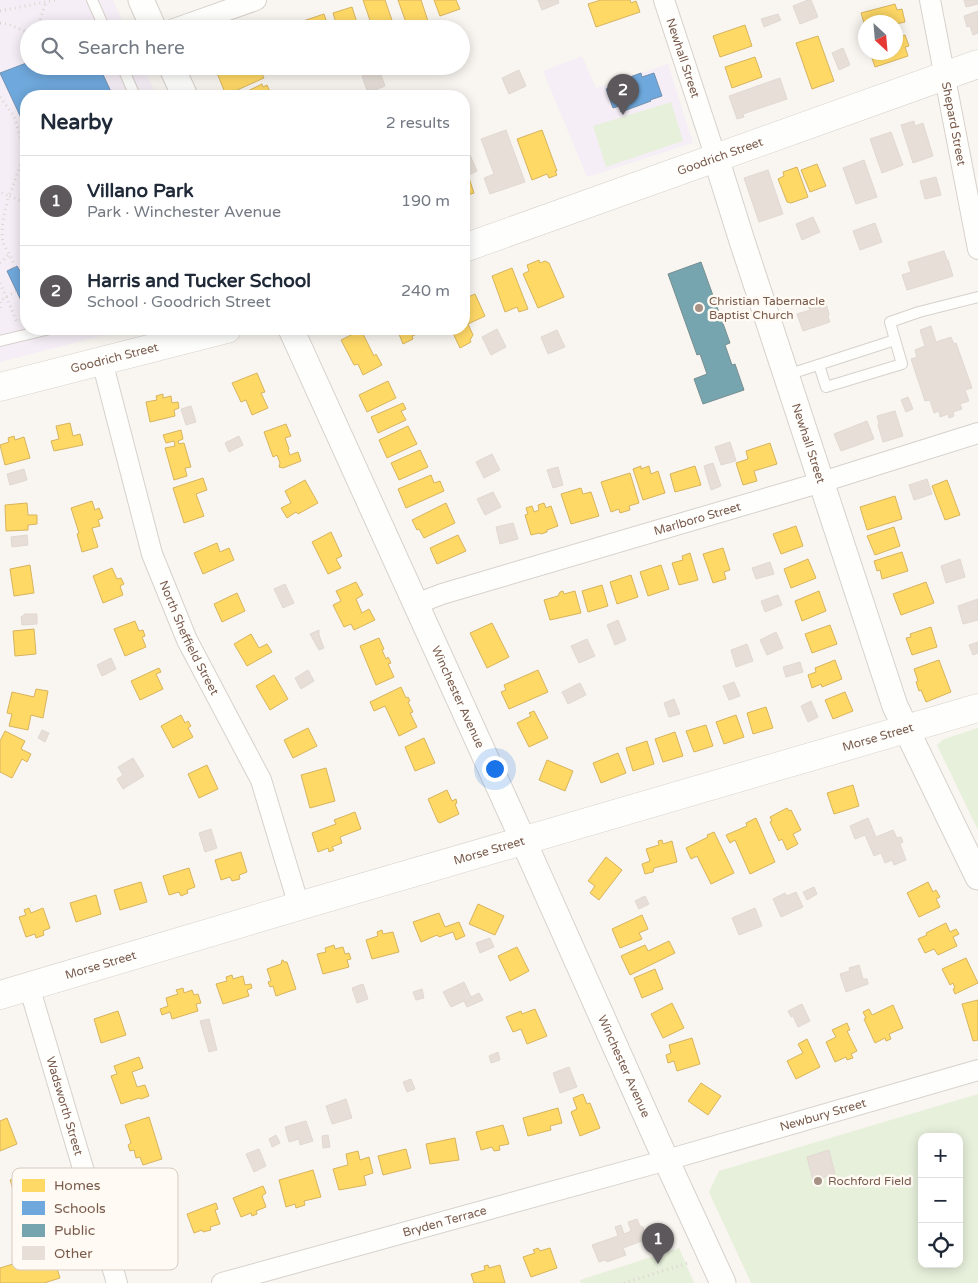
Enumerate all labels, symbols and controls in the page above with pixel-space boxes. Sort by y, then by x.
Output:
north arrow [858,15,903,60]
street label: Newhall Street [663,16,703,100]
search box [20,20,470,75]
icon: search [38,34,66,62]
text: Search here [78,37,185,59]
pin: 2 [607,74,639,115]
street label: Shepard Street [939,81,969,167]
text: Nearby [40,110,113,135]
text: 2 results [386,113,450,133]
street label: Goodrich Street [675,134,765,178]
text: Villano Park [87,180,194,202]
text: 1 [51,191,61,211]
text: 190 m [401,191,450,211]
text: Park · Winchester Avenue [87,202,281,222]
text: Harris and Tucker School [87,270,311,292]
text: 2 [51,281,61,301]
text: 240 m [401,281,450,301]
text: School · Goodrich Street [87,292,271,312]
place label: Christian Tabernacle Baptist Church [709,294,825,322]
marker: Christian Tabernacle Baptist Church [693,302,705,314]
street label: Goodrich Street [69,340,160,376]
street label: Newhall Street [789,402,828,485]
street label: Marlboro Street [652,499,743,538]
street label: North Sheffield Street [156,578,222,698]
street label: Winchester Avenue [429,644,487,750]
street label: Morse Street [841,720,915,754]
your location [482,756,508,782]
street label: Morse Street [452,833,527,868]
street label: Morse Street [63,948,138,982]
street label: Winchester Avenue [595,1013,653,1120]
street label: Wadsworth Street [43,1055,86,1157]
street label: Newbury Street [778,1096,868,1134]
map controls [918,1133,963,1268]
button: + [918,1133,963,1178]
legend [12,1168,178,1270]
place label: Rochford Field [828,1174,912,1188]
marker: Rochford Field [812,1175,824,1187]
text: Homes [54,1177,101,1194]
button: − [918,1178,963,1223]
text: Schools [54,1200,106,1217]
street label: Bryden Terrace [401,1203,488,1240]
text: Public [54,1222,95,1239]
pin: 1 [642,1223,674,1264]
button: locate [918,1223,963,1268]
text: Other [54,1245,93,1262]

